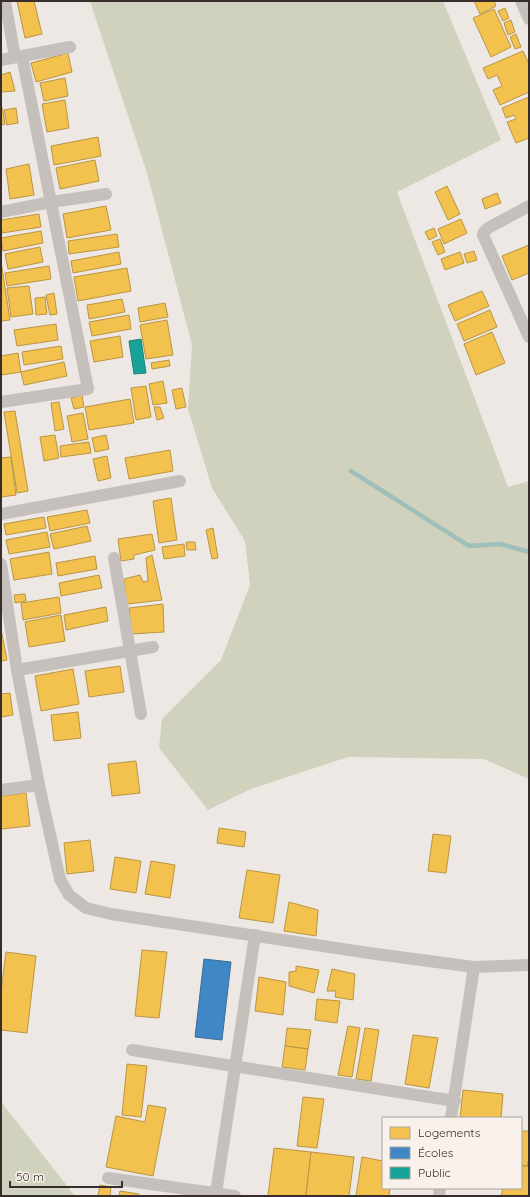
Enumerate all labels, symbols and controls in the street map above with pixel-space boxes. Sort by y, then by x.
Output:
legend [382,1117,522,1189]
text: Logements [418,1125,481,1140]
text: Écoles [418,1145,454,1160]
scale bar [10,1163,122,1189]
text: Public [418,1165,451,1180]
text: 50 m [16,1169,44,1184]

